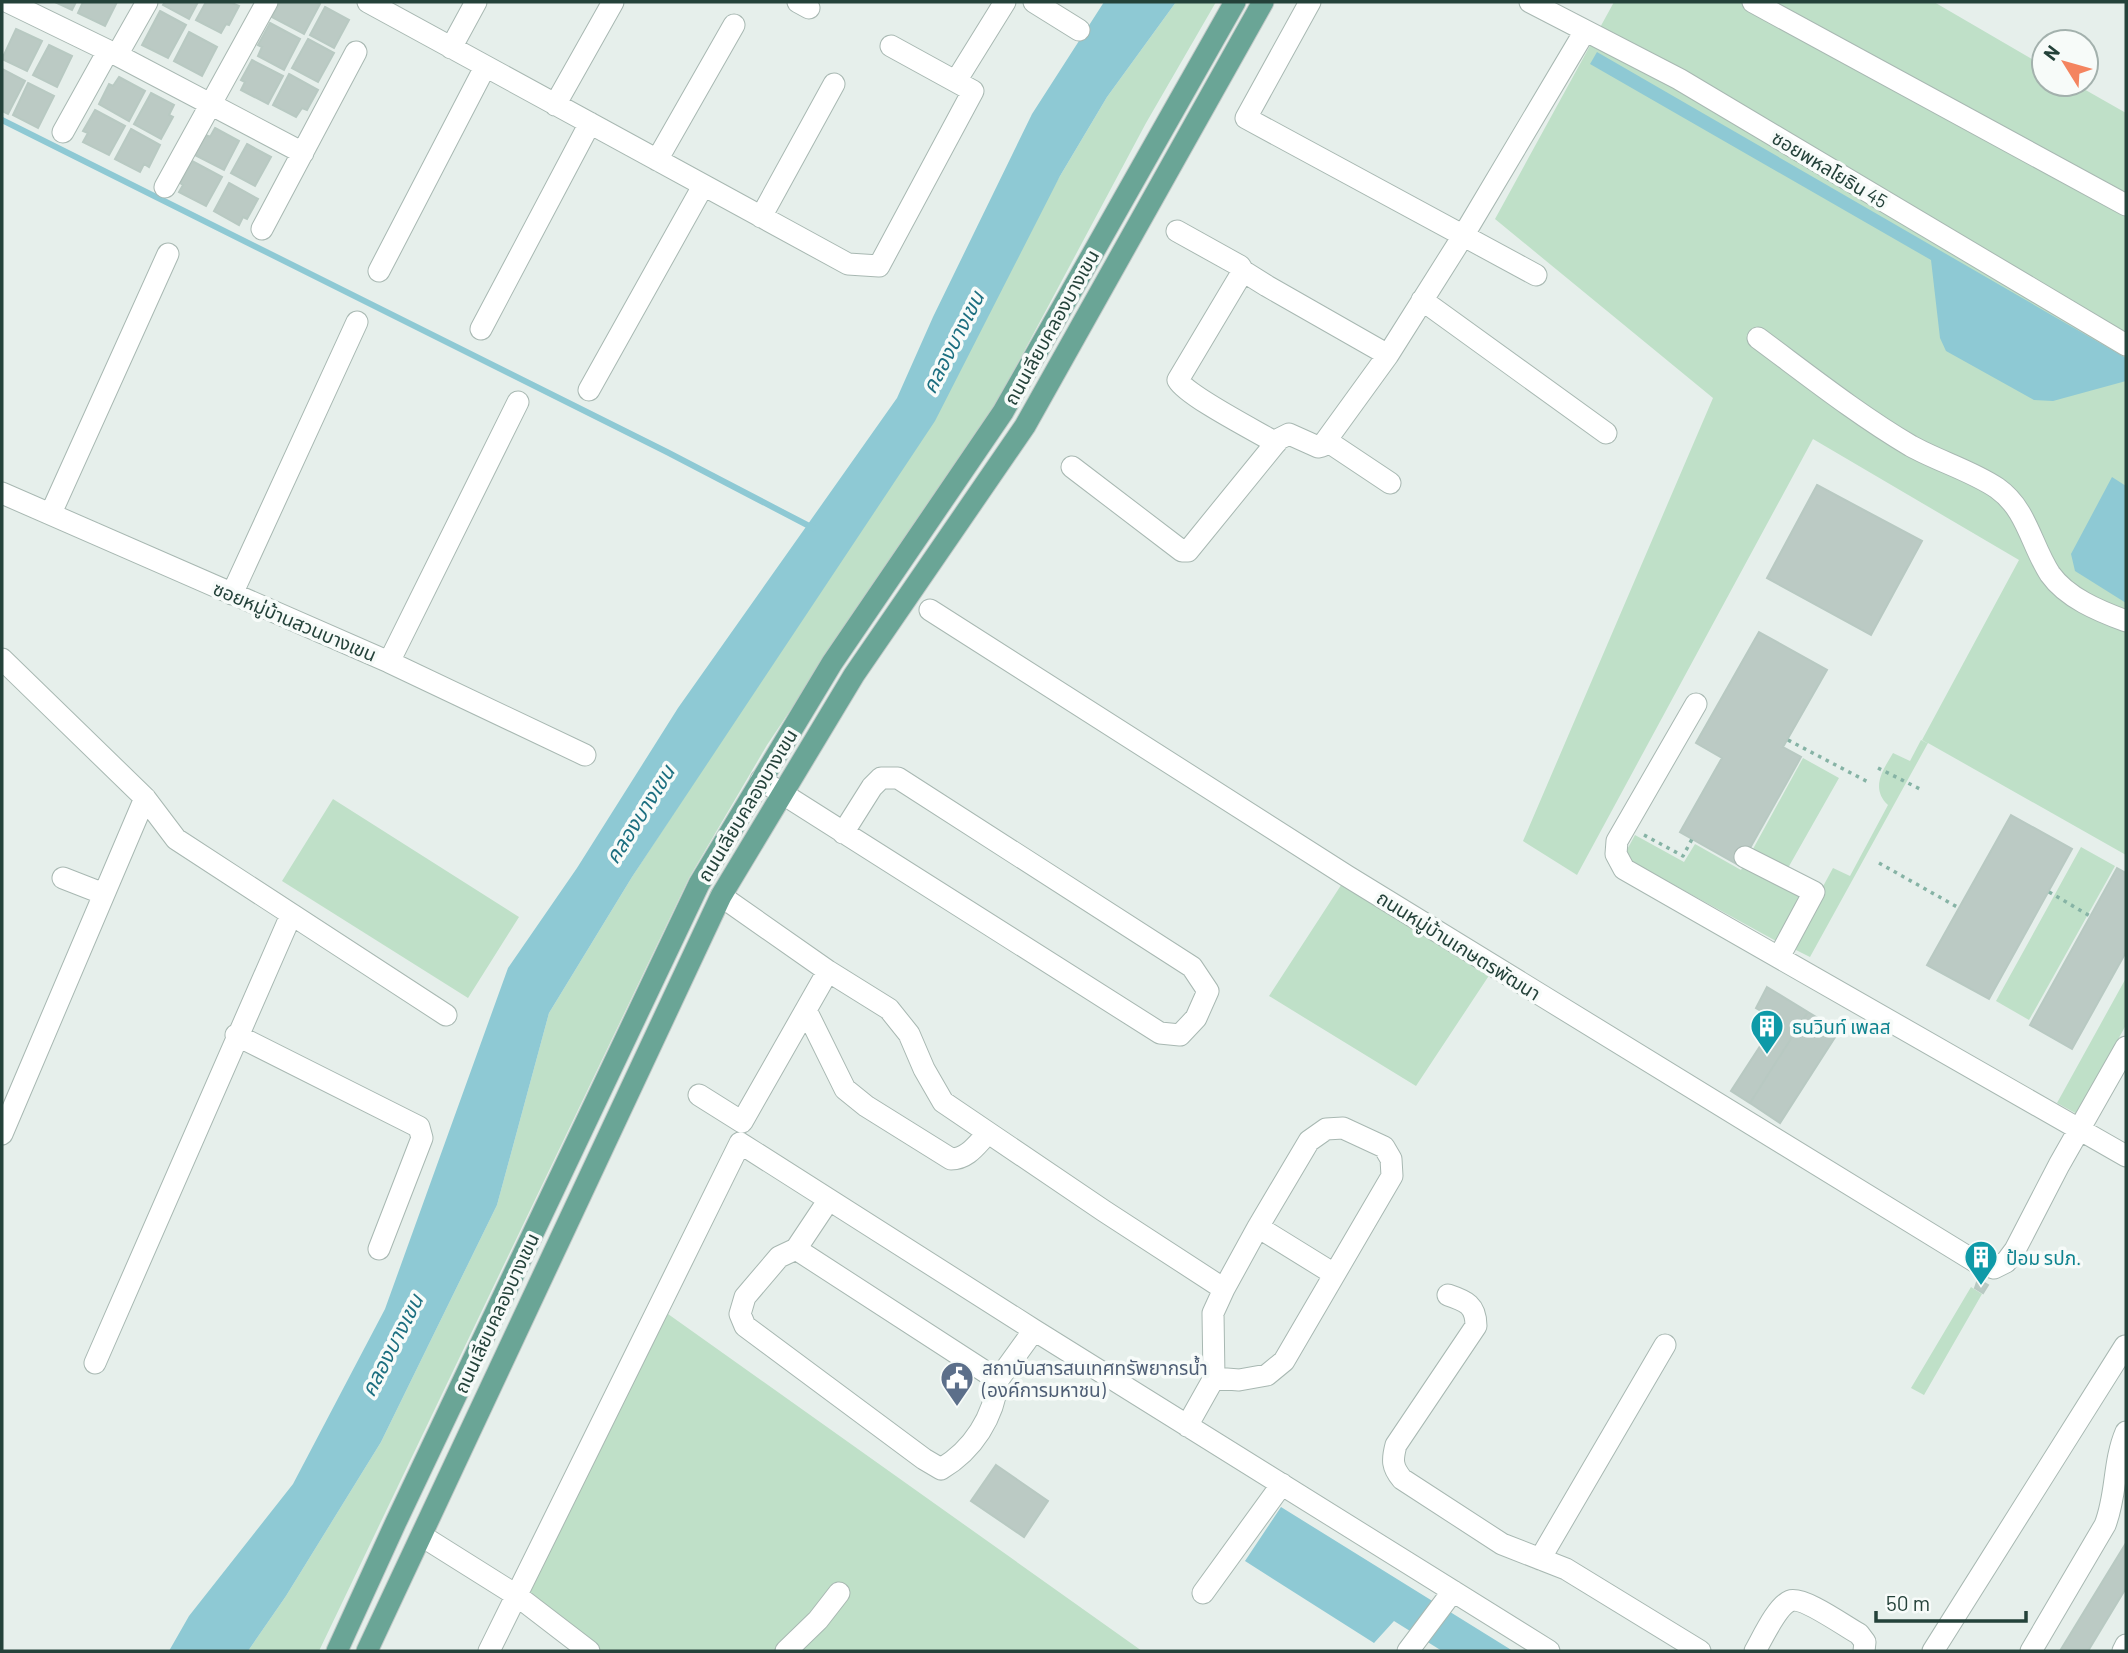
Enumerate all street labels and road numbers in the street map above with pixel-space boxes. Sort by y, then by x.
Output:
street label: ซอยพหลโยธิน 45 [1768,126,1892,212]
street label: ถนนเลียบคลองบางเขน [999,245,1103,409]
street label: ซอยหมู่บ้านสวนบางเขน [209,576,380,668]
street label: ถนนเลียบคลองบางเขน [692,724,802,886]
street label: ถนนหมู่บ้านเกษตรพัฒนา [1372,885,1545,1006]
street label: ถนนเลียบคลองบางเขน [449,1229,543,1397]

